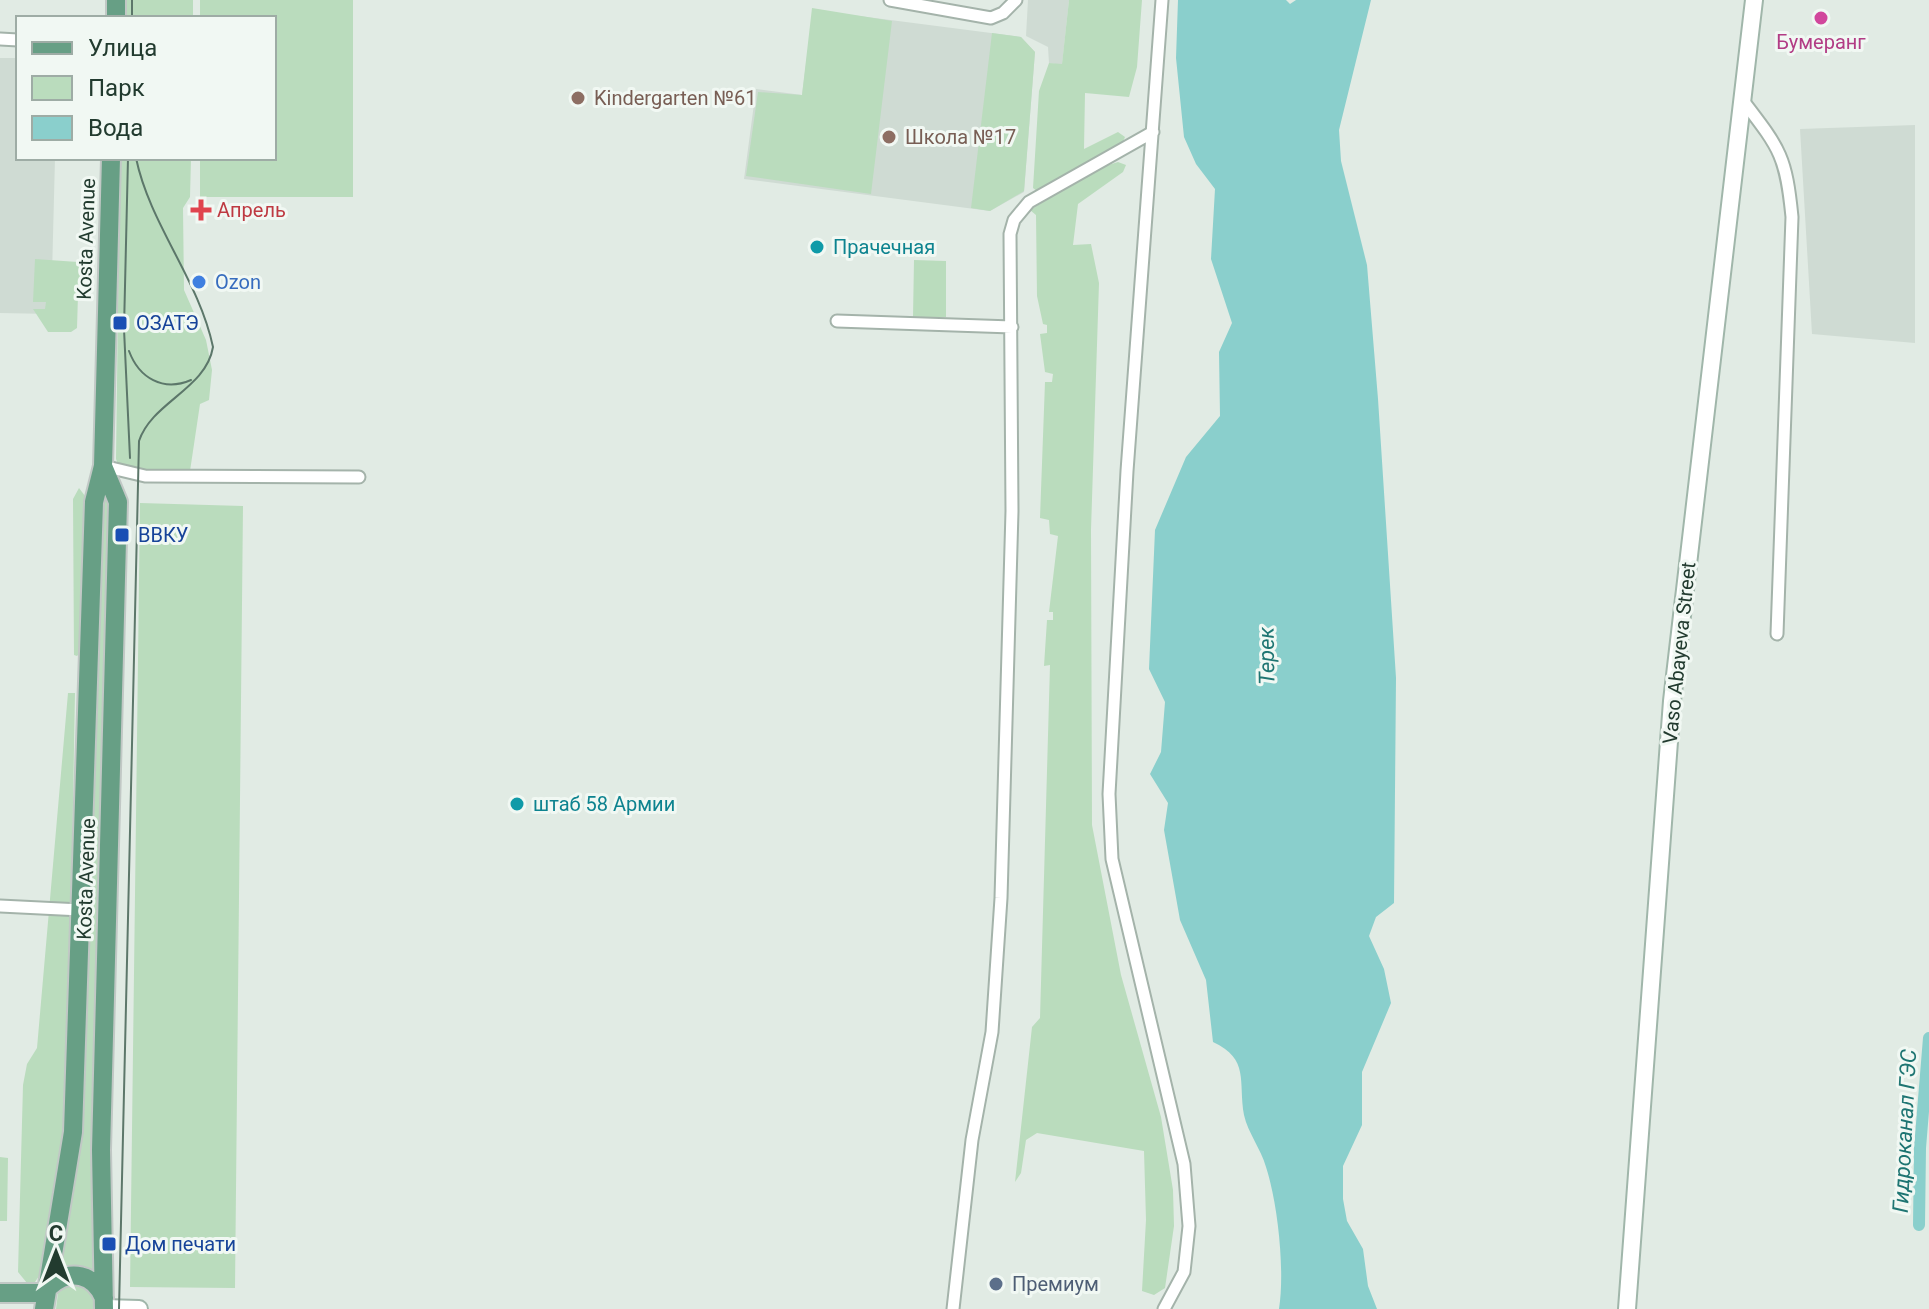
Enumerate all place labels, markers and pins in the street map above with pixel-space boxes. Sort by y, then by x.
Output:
marker: Бумеранг [1812,9,1830,27]
place label: Бумеранг [1776,30,1866,54]
place label: Kindergarten №61 [594,86,757,110]
marker: Kindergarten №61 [569,89,587,107]
place label: Школа №17 [905,125,1016,149]
marker: Школа №17 [880,128,898,146]
place label: Апрель [217,198,286,222]
marker: Апрель [192,201,210,219]
place label: Прачечная [833,235,935,259]
marker: Прачечная [808,238,826,256]
place label: Ozon [215,270,261,294]
marker: Ozon [190,273,208,291]
place label: ОЗАТЭ [136,311,199,335]
marker: ОЗАТЭ [111,314,129,332]
place label: ВВКУ [138,523,188,547]
marker: ВВКУ [113,526,131,544]
place label: штаб 58 Армии [533,792,675,816]
marker: штаб 58 Армии [508,795,526,813]
place label: Дом печати [125,1232,236,1256]
marker: Дом печати [100,1235,118,1253]
place label: Премиум [1012,1272,1099,1296]
marker: Премиум [987,1275,1005,1293]

